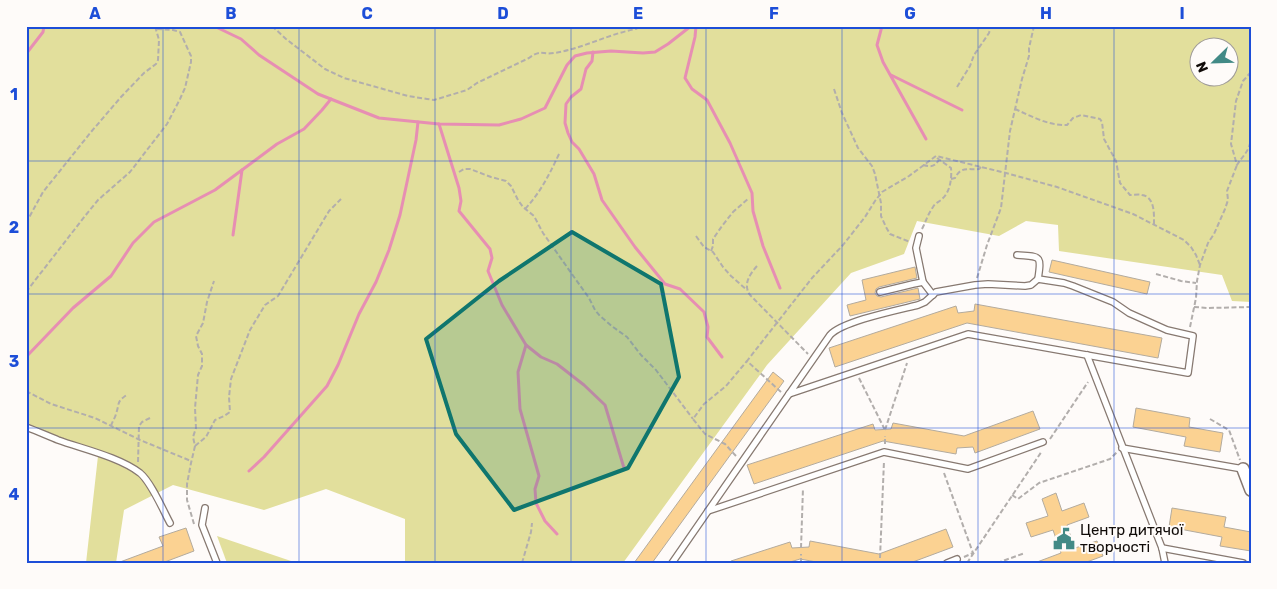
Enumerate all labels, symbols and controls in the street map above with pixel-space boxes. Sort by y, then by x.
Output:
text: A [89,4,101,23]
text: B [225,4,237,23]
text: C [361,4,373,23]
text: D [497,4,509,23]
text: E [633,4,643,23]
text: F [769,4,779,23]
text: G [904,4,916,23]
text: H [1040,4,1052,23]
text: I [1179,4,1185,23]
north arrow [1190,38,1240,88]
text: N [1193,59,1212,75]
text: 1 [10,85,18,104]
text: 2 [9,218,19,237]
text: 3 [9,352,19,371]
text: 4 [9,485,20,504]
place label: Центр дитячої творчості [1080,521,1184,556]
public building icon: Центр дитячої творчості [1051,526,1077,552]

